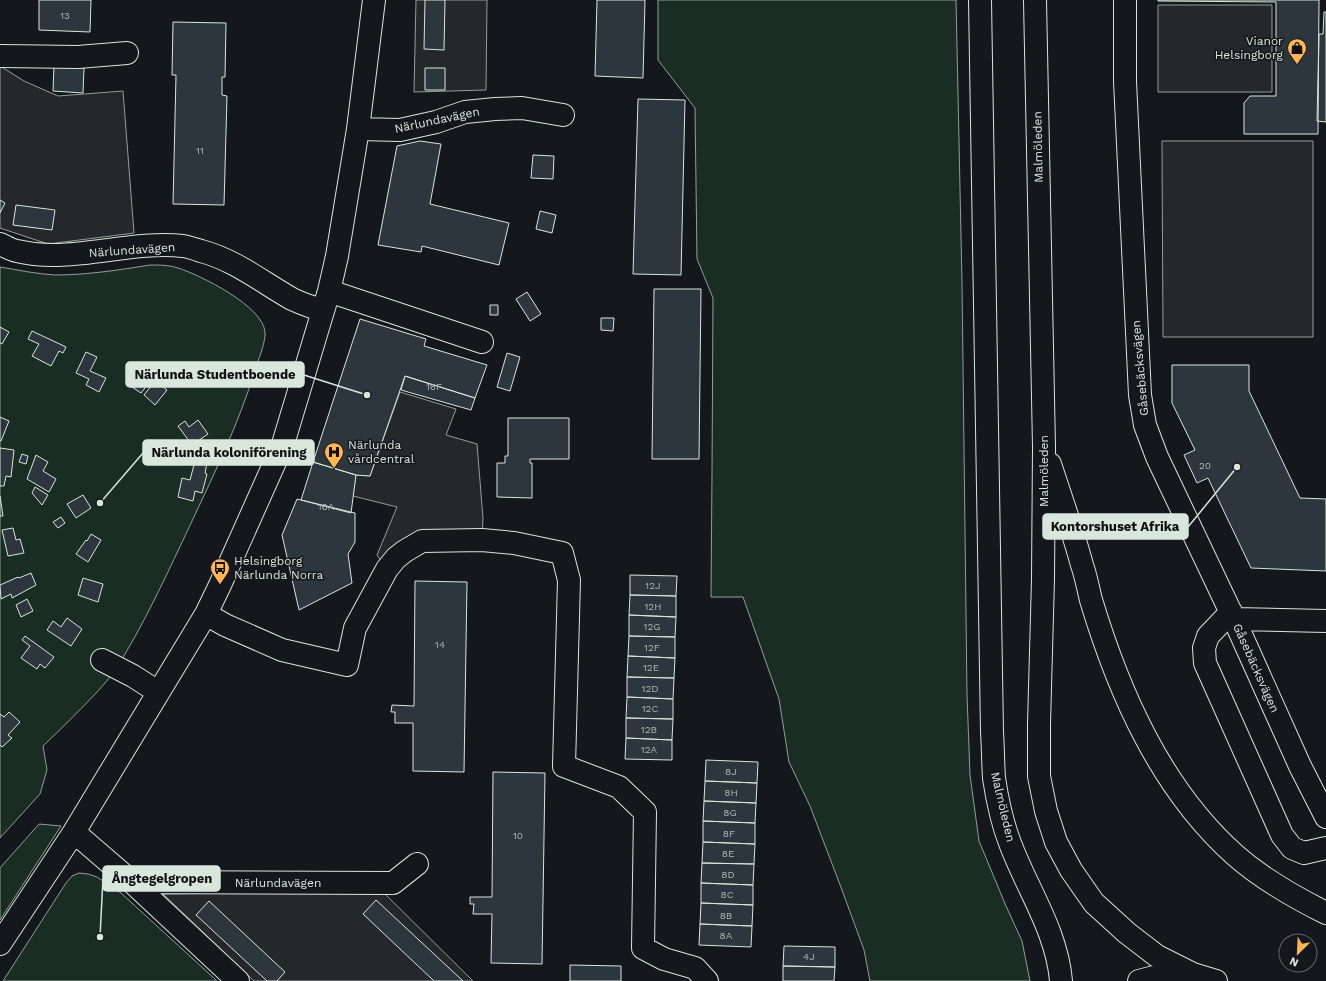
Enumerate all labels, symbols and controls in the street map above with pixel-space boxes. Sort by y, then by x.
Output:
house number: 13 [60,10,70,21]
place label: Vianor Helsingborg [1215,34,1284,62]
shop icon: Vianor Helsingborg [1286,37,1308,65]
street label: Närlundavägen [393,104,481,136]
street label: Malmöleden [1030,111,1046,183]
house number: 11 [196,145,204,156]
street label: Närlundavägen [88,240,176,260]
street label: Gåsebäcksvägen [1129,319,1151,417]
callout: Närlunda Studentboende [126,362,304,387]
text: Närlunda Studentboende [134,367,296,382]
house number: 16F [426,381,442,392]
street label: Malmöleden [1037,435,1051,507]
place label: Närlunda vårdcentral [348,438,415,466]
callout: Närlunda koloniförening [143,440,314,465]
hospital icon: Närlunda vårdcentral [323,441,345,469]
text: Närlunda koloniförening [151,445,307,460]
house number: 20 [1199,460,1211,471]
house number: 16A [318,501,335,512]
callout: Kontorshuset Afrika [1043,514,1188,539]
text: Kontorshuset Afrika [1051,519,1180,534]
place label: Helsingborg Närlunda Norra [234,554,324,582]
bus stop icon: Helsingborg Närlunda Norra [209,557,231,585]
house number: 12J [645,580,661,591]
house number: 12H [644,601,662,612]
house number: 12G [644,621,660,632]
street label: Gåsebäcksvägen [1230,621,1282,715]
house number: 14 [435,639,445,650]
house number: 12F [644,642,660,653]
house number: 12E [643,662,659,673]
house number: 12D [642,683,658,694]
house number: 12C [642,703,658,714]
house number: 12B [641,724,657,735]
house number: 12A [641,744,658,755]
house number: 8J [725,766,737,777]
street label: Malmöleden [988,770,1018,844]
house number: 8H [724,787,738,798]
house number: 8G [723,807,737,818]
house number: 8F [723,828,735,839]
house number: 10 [513,830,523,841]
house number: 8E [722,848,734,859]
callout: Ångtegelgropen [103,866,220,891]
house number: 8D [721,869,735,880]
text: Ångtegelgropen [112,871,212,886]
street label: Närlundavägen [235,876,321,890]
house number: 8C [720,889,734,900]
house number: 8B [720,910,732,921]
house number: 8A [720,930,733,941]
north arrow [1278,933,1318,973]
house number: 4J [803,951,815,962]
text: N [1288,954,1301,969]

